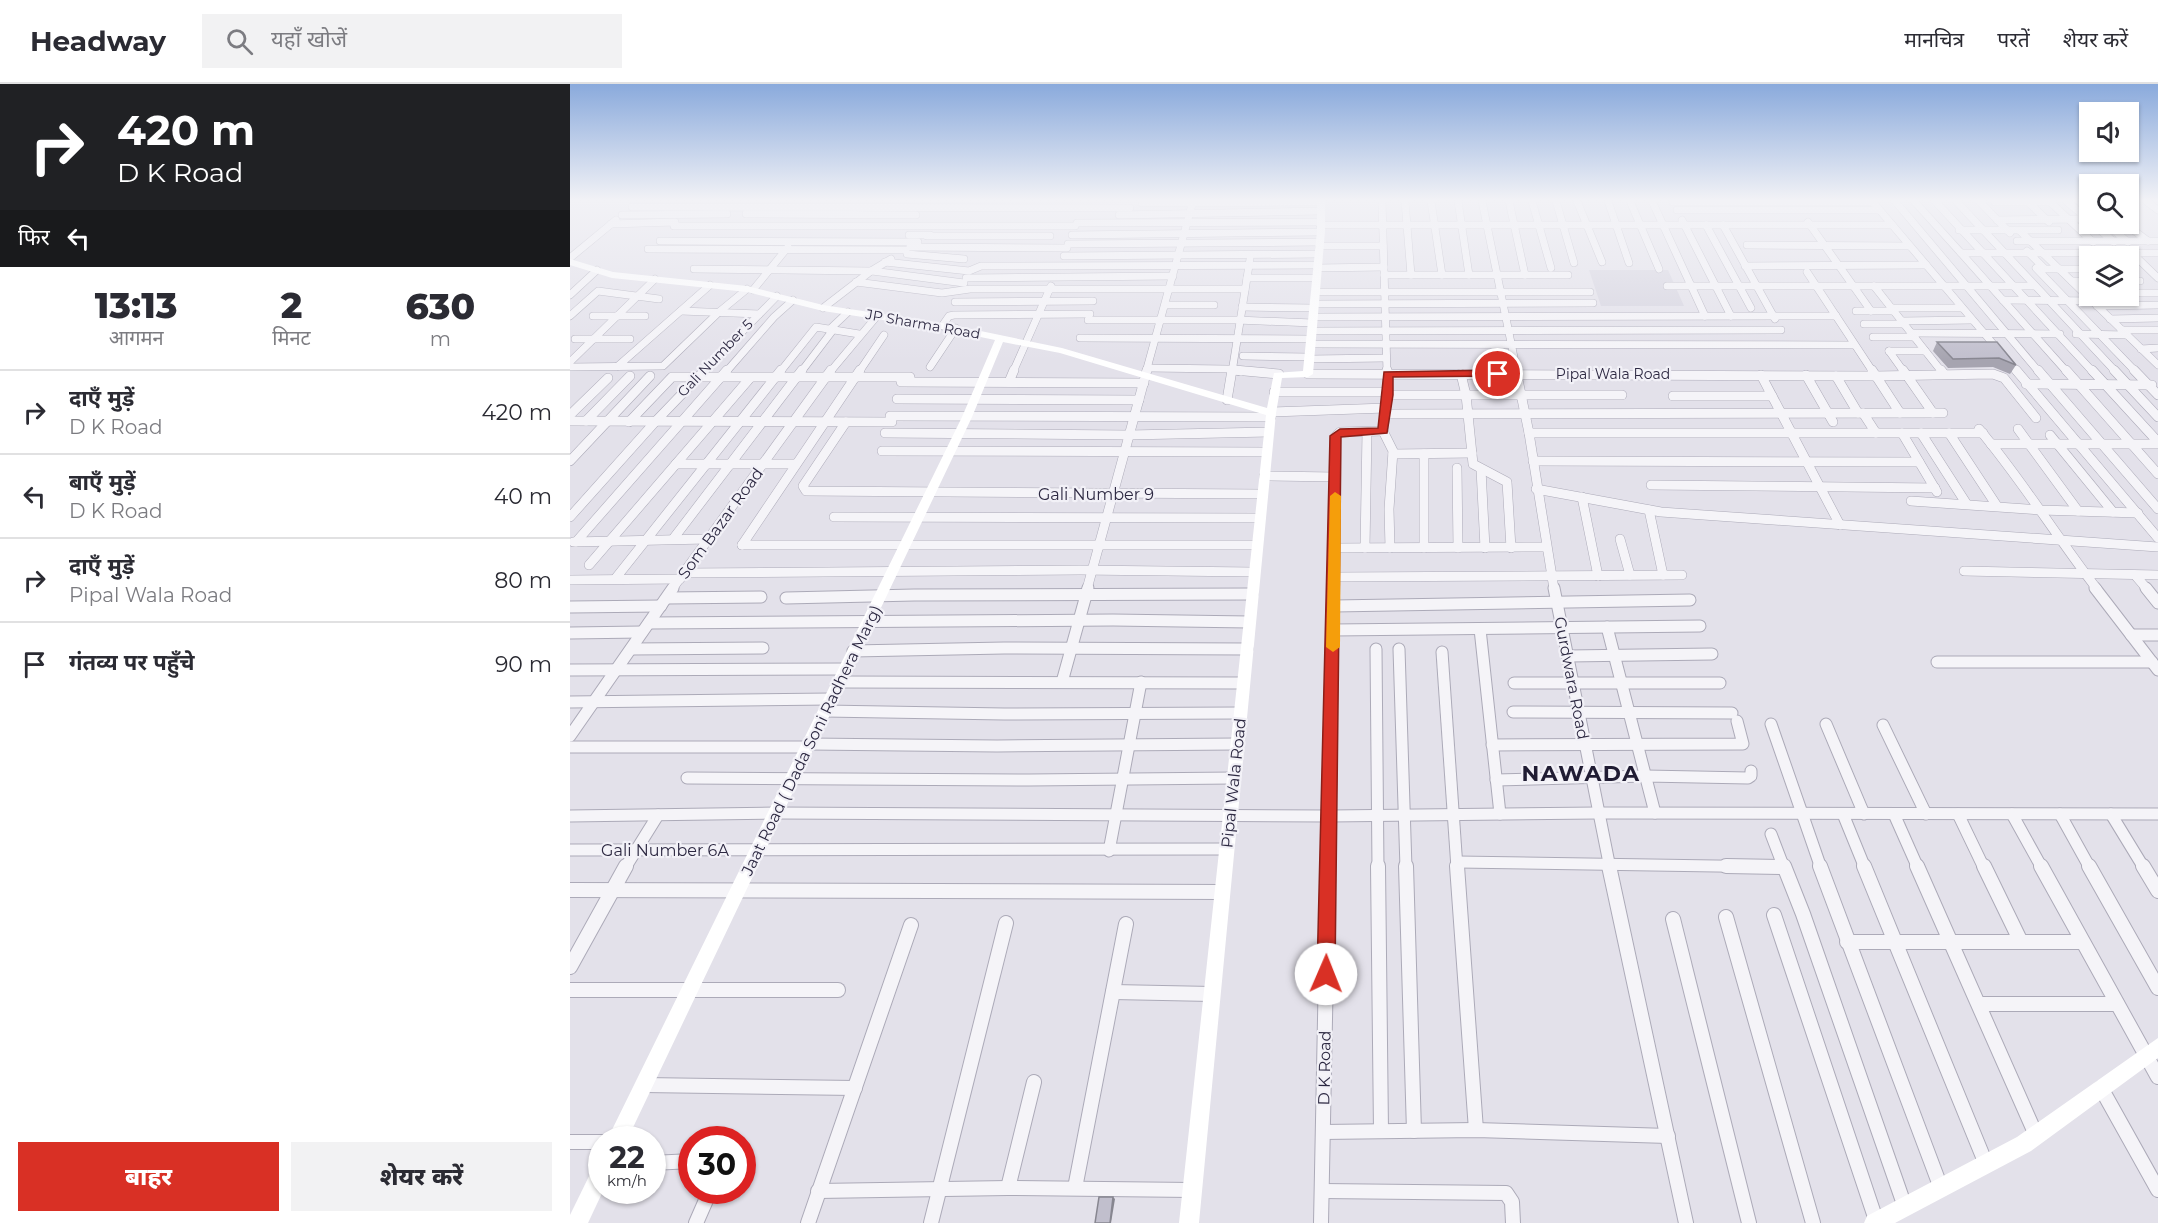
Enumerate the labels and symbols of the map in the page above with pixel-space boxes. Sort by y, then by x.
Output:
street label: JP Sharma Road [863,305,982,343]
street label: Gali Number 5 [673,315,757,401]
pin [1472,348,1523,399]
street label: Pipal Wala Road [1556,365,1670,383]
street label: Som Bazar Road [674,464,767,583]
street label: Gali Number 9 [1038,485,1154,504]
street label: Jaat Road ( Dada Soni Radhera Marg) [737,602,885,879]
street label: Gurdwara Road [1550,615,1593,741]
street label: Pipal Wala Road [1217,717,1250,849]
district label: NAWADA [1521,760,1641,787]
street label: Gali Number 6A [601,841,729,860]
position arrow [1294,942,1358,1006]
street label: D K Road [1314,1030,1335,1106]
speed limit sign: 30 [678,1126,756,1204]

